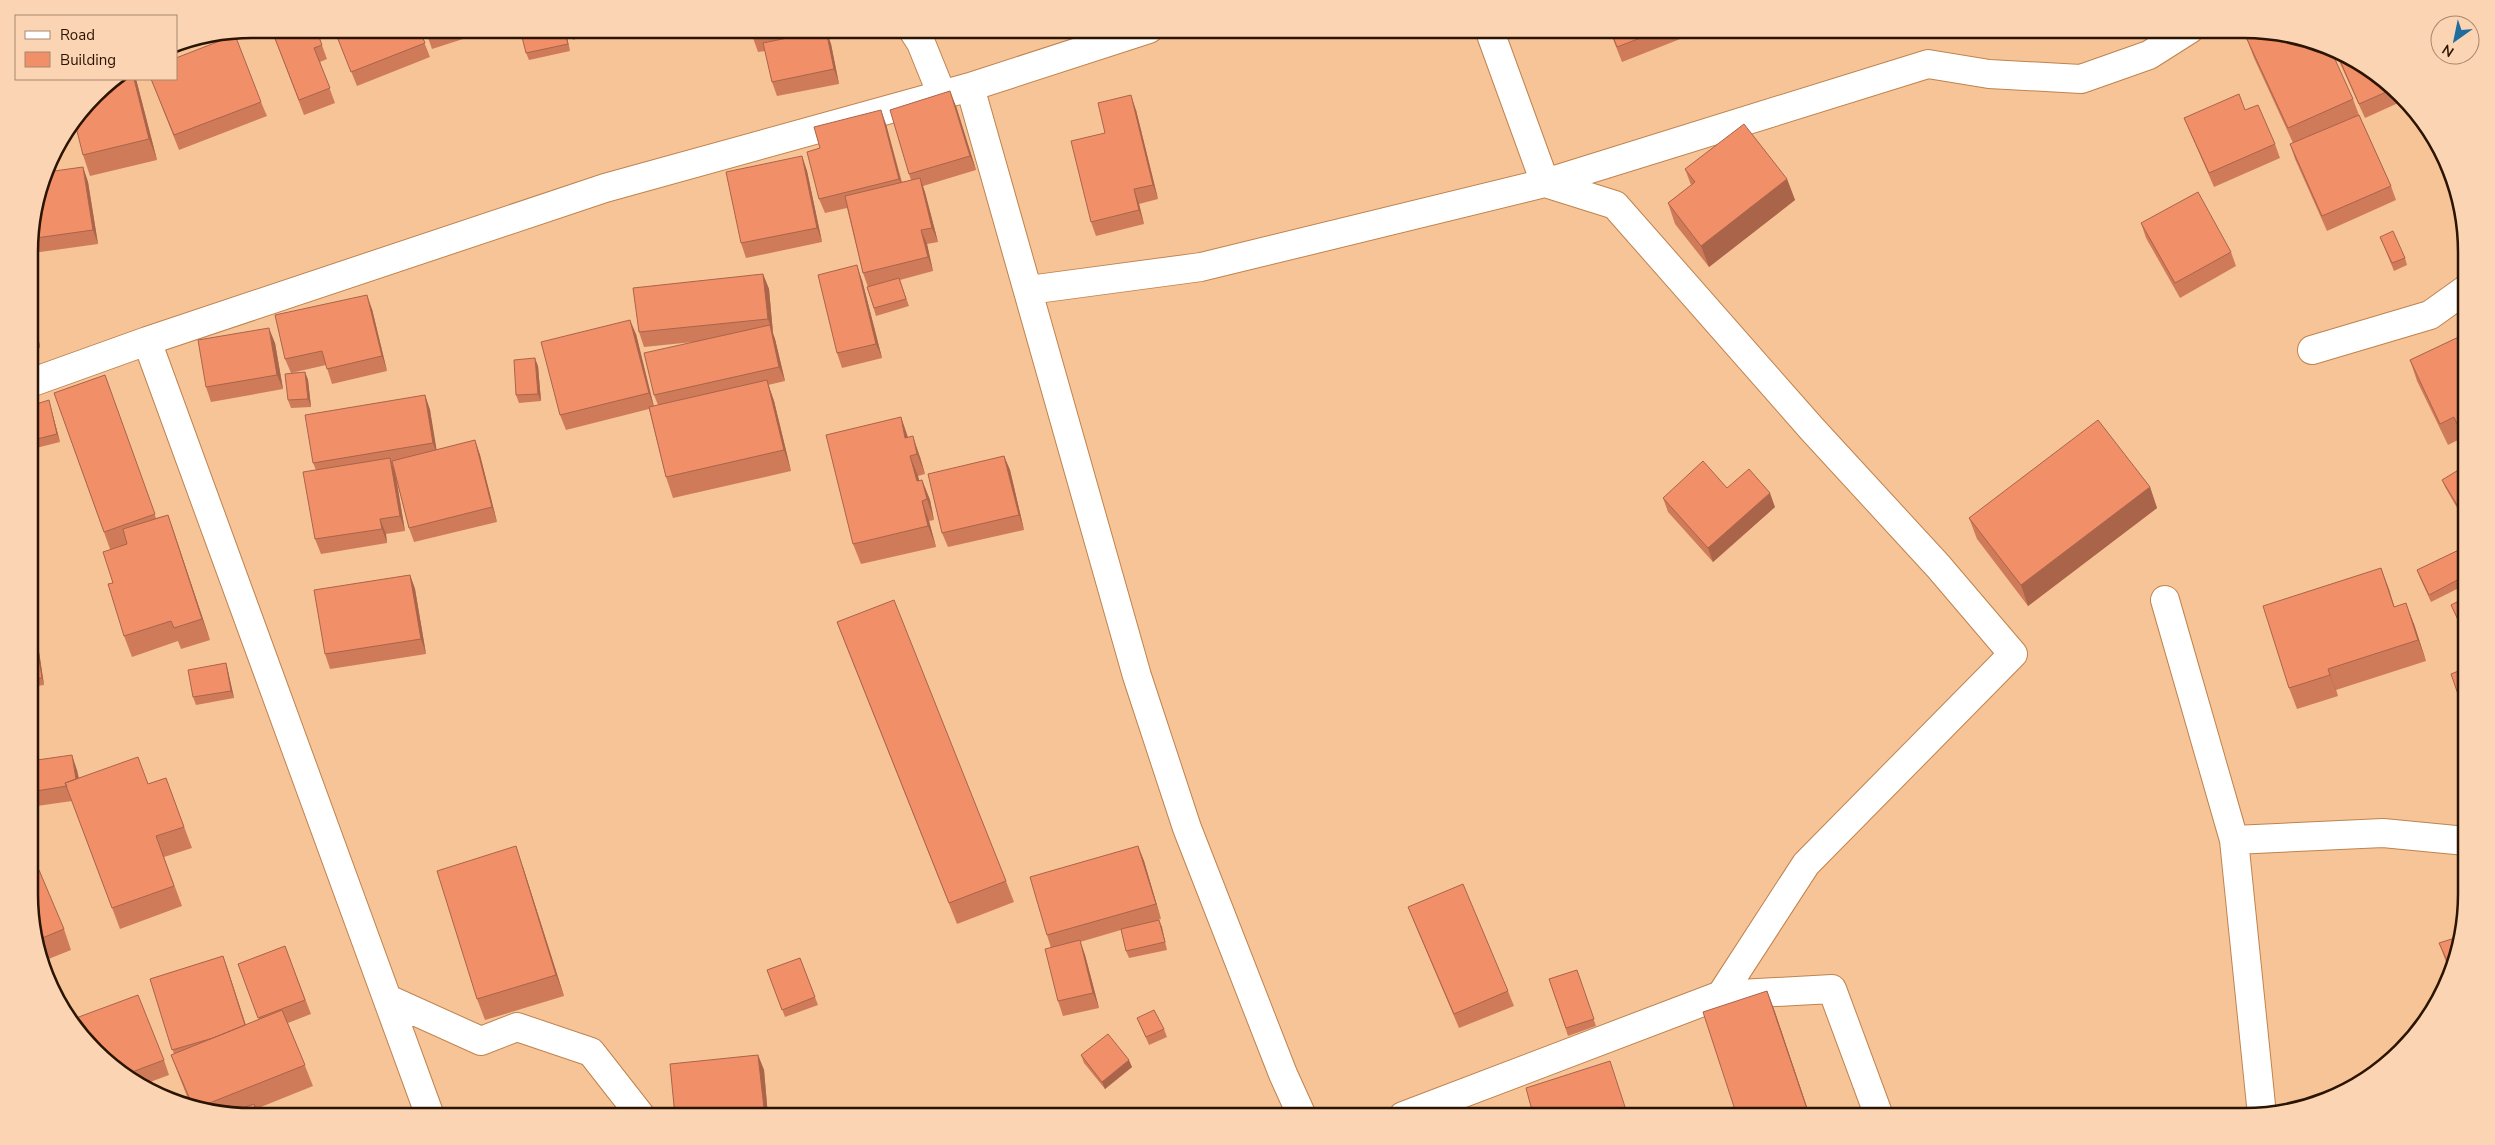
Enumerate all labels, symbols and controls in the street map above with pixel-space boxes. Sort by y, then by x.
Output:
legend [15,15,178,80]
north arrow [2430,15,2480,65]
text: Road [60,25,95,45]
text: N [2439,40,2458,61]
text: Building [60,50,116,70]

